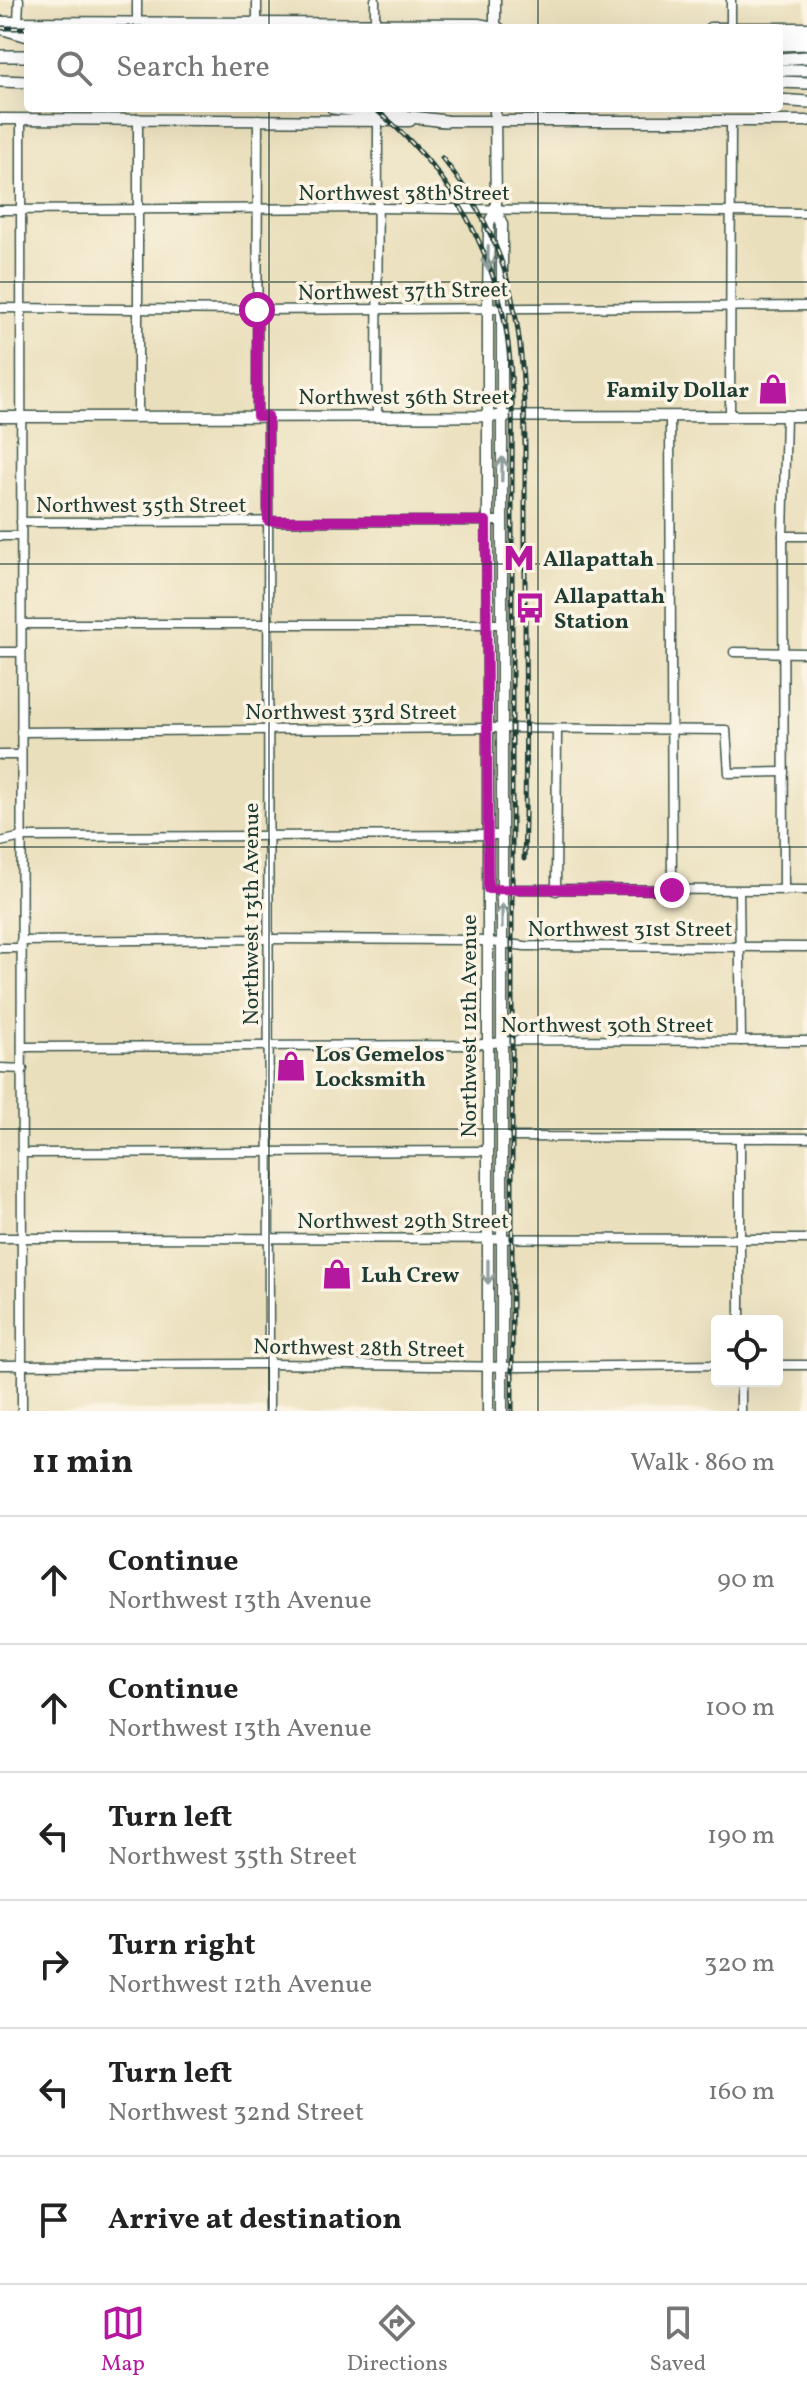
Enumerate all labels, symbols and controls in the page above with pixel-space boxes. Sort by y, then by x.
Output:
search box [24,24,783,112]
icon: search [52,46,96,90]
text: Search here [116,47,270,89]
street label: Northwest 38th Street [298,179,510,210]
one-way arrow [480,244,496,271]
street label: Northwest 37th Street [297,275,509,310]
route start [239,292,275,328]
shop icon: Family Dollar [756,372,790,406]
place label: Family Dollar [606,376,750,407]
street label: Northwest 36th Street [298,383,510,414]
one-way arrow [494,456,510,483]
street label: Northwest 35th Street [36,491,247,522]
metro station icon: Allapattah [502,541,536,575]
place label: Allapattah [543,545,654,576]
place label: Allapattah Station [554,582,665,638]
bus stop icon: Allapattah Station [513,591,547,625]
street label: Northwest 33rd Street [245,698,457,729]
street label: Northwest 13th Avenue [237,803,268,1026]
route end [654,872,690,908]
one-way arrow [494,903,510,930]
street label: Northwest 12th Avenue [455,914,486,1138]
street label: Northwest 31st Street [528,915,733,946]
street label: Northwest 30th Street [501,1011,714,1042]
place label: Los Gemelos Locksmith [315,1040,445,1096]
shop icon: Los Gemelos Locksmith [274,1049,308,1083]
street label: Northwest 29th Street [297,1207,509,1238]
shop icon: Luh Crew [320,1257,354,1291]
one-way arrow [480,1258,496,1285]
place label: Luh Crew [361,1261,460,1292]
map controls [711,1315,783,1387]
button: locate [711,1315,783,1387]
street label: Northwest 28th Street [253,1332,465,1367]
text: 11 min [32,1440,133,1487]
text: Walk · 860 m [630,1445,775,1481]
text: Continue [108,1541,239,1583]
icon: ahead [32,1558,76,1602]
text: 90 m [717,1562,775,1598]
text: Northwest 13th Avenue [108,1583,372,1619]
text: Continue [108,1669,239,1711]
icon: ahead [32,1686,76,1730]
text: 100 m [705,1690,775,1726]
text: Northwest 13th Avenue [108,1711,372,1747]
text: Turn left [108,1797,232,1839]
icon: left [32,1814,76,1858]
text: 190 m [707,1818,775,1854]
text: Northwest 35th Street [108,1839,357,1875]
text: Turn right [108,1925,256,1967]
icon: right [32,1942,76,1986]
text: 320 m [704,1946,775,1982]
text: Northwest 12th Avenue [108,1967,372,2003]
text: Turn left [108,2053,232,2095]
icon: left [32,2070,76,2114]
text: 160 m [708,2074,775,2110]
text: Northwest 32nd Street [108,2095,364,2131]
icon: arrive [32,2198,76,2242]
text: Arrive at destination [108,2199,402,2241]
tab: Map [101,2301,145,2380]
tab: Directions [347,2301,448,2380]
tab: Saved [649,2301,706,2380]

